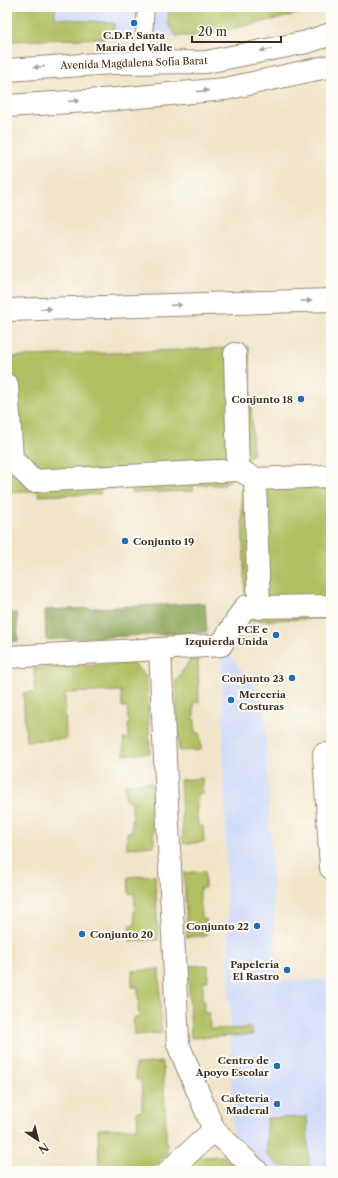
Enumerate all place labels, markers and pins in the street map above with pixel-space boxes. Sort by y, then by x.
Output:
marker: C.D.P. Santa María del Valle [129,18,139,28]
place label: C.D.P. Santa María del Valle [96,29,172,54]
place label: Conjunto 18 [231,393,293,406]
marker: Conjunto 18 [296,394,306,404]
place label: Conjunto 19 [133,535,194,548]
marker: Conjunto 19 [120,536,130,546]
place label: PCE e Izquierda Unida [185,623,268,648]
marker: PCE e Izquierda Unida [271,630,281,640]
place label: Conjunto 23 [222,672,284,685]
marker: Conjunto 23 [287,673,297,683]
place label: Mercería Costuras [239,688,286,713]
marker: Mercería Costuras [226,695,236,705]
place label: Conjunto 22 [186,920,249,933]
marker: Conjunto 22 [252,921,262,931]
place label: Conjunto 20 [90,928,153,941]
marker: Conjunto 20 [77,929,87,939]
place label: Papelería El Rastro [230,958,279,983]
marker: Papelería El Rastro [282,965,292,975]
place label: Centro de Apoyo Escolar [195,1054,269,1079]
marker: Centro de Apoyo Escolar [272,1061,282,1071]
place label: Cafetería Maderal [221,1092,269,1117]
marker: Cafetería Maderal [272,1099,282,1109]

